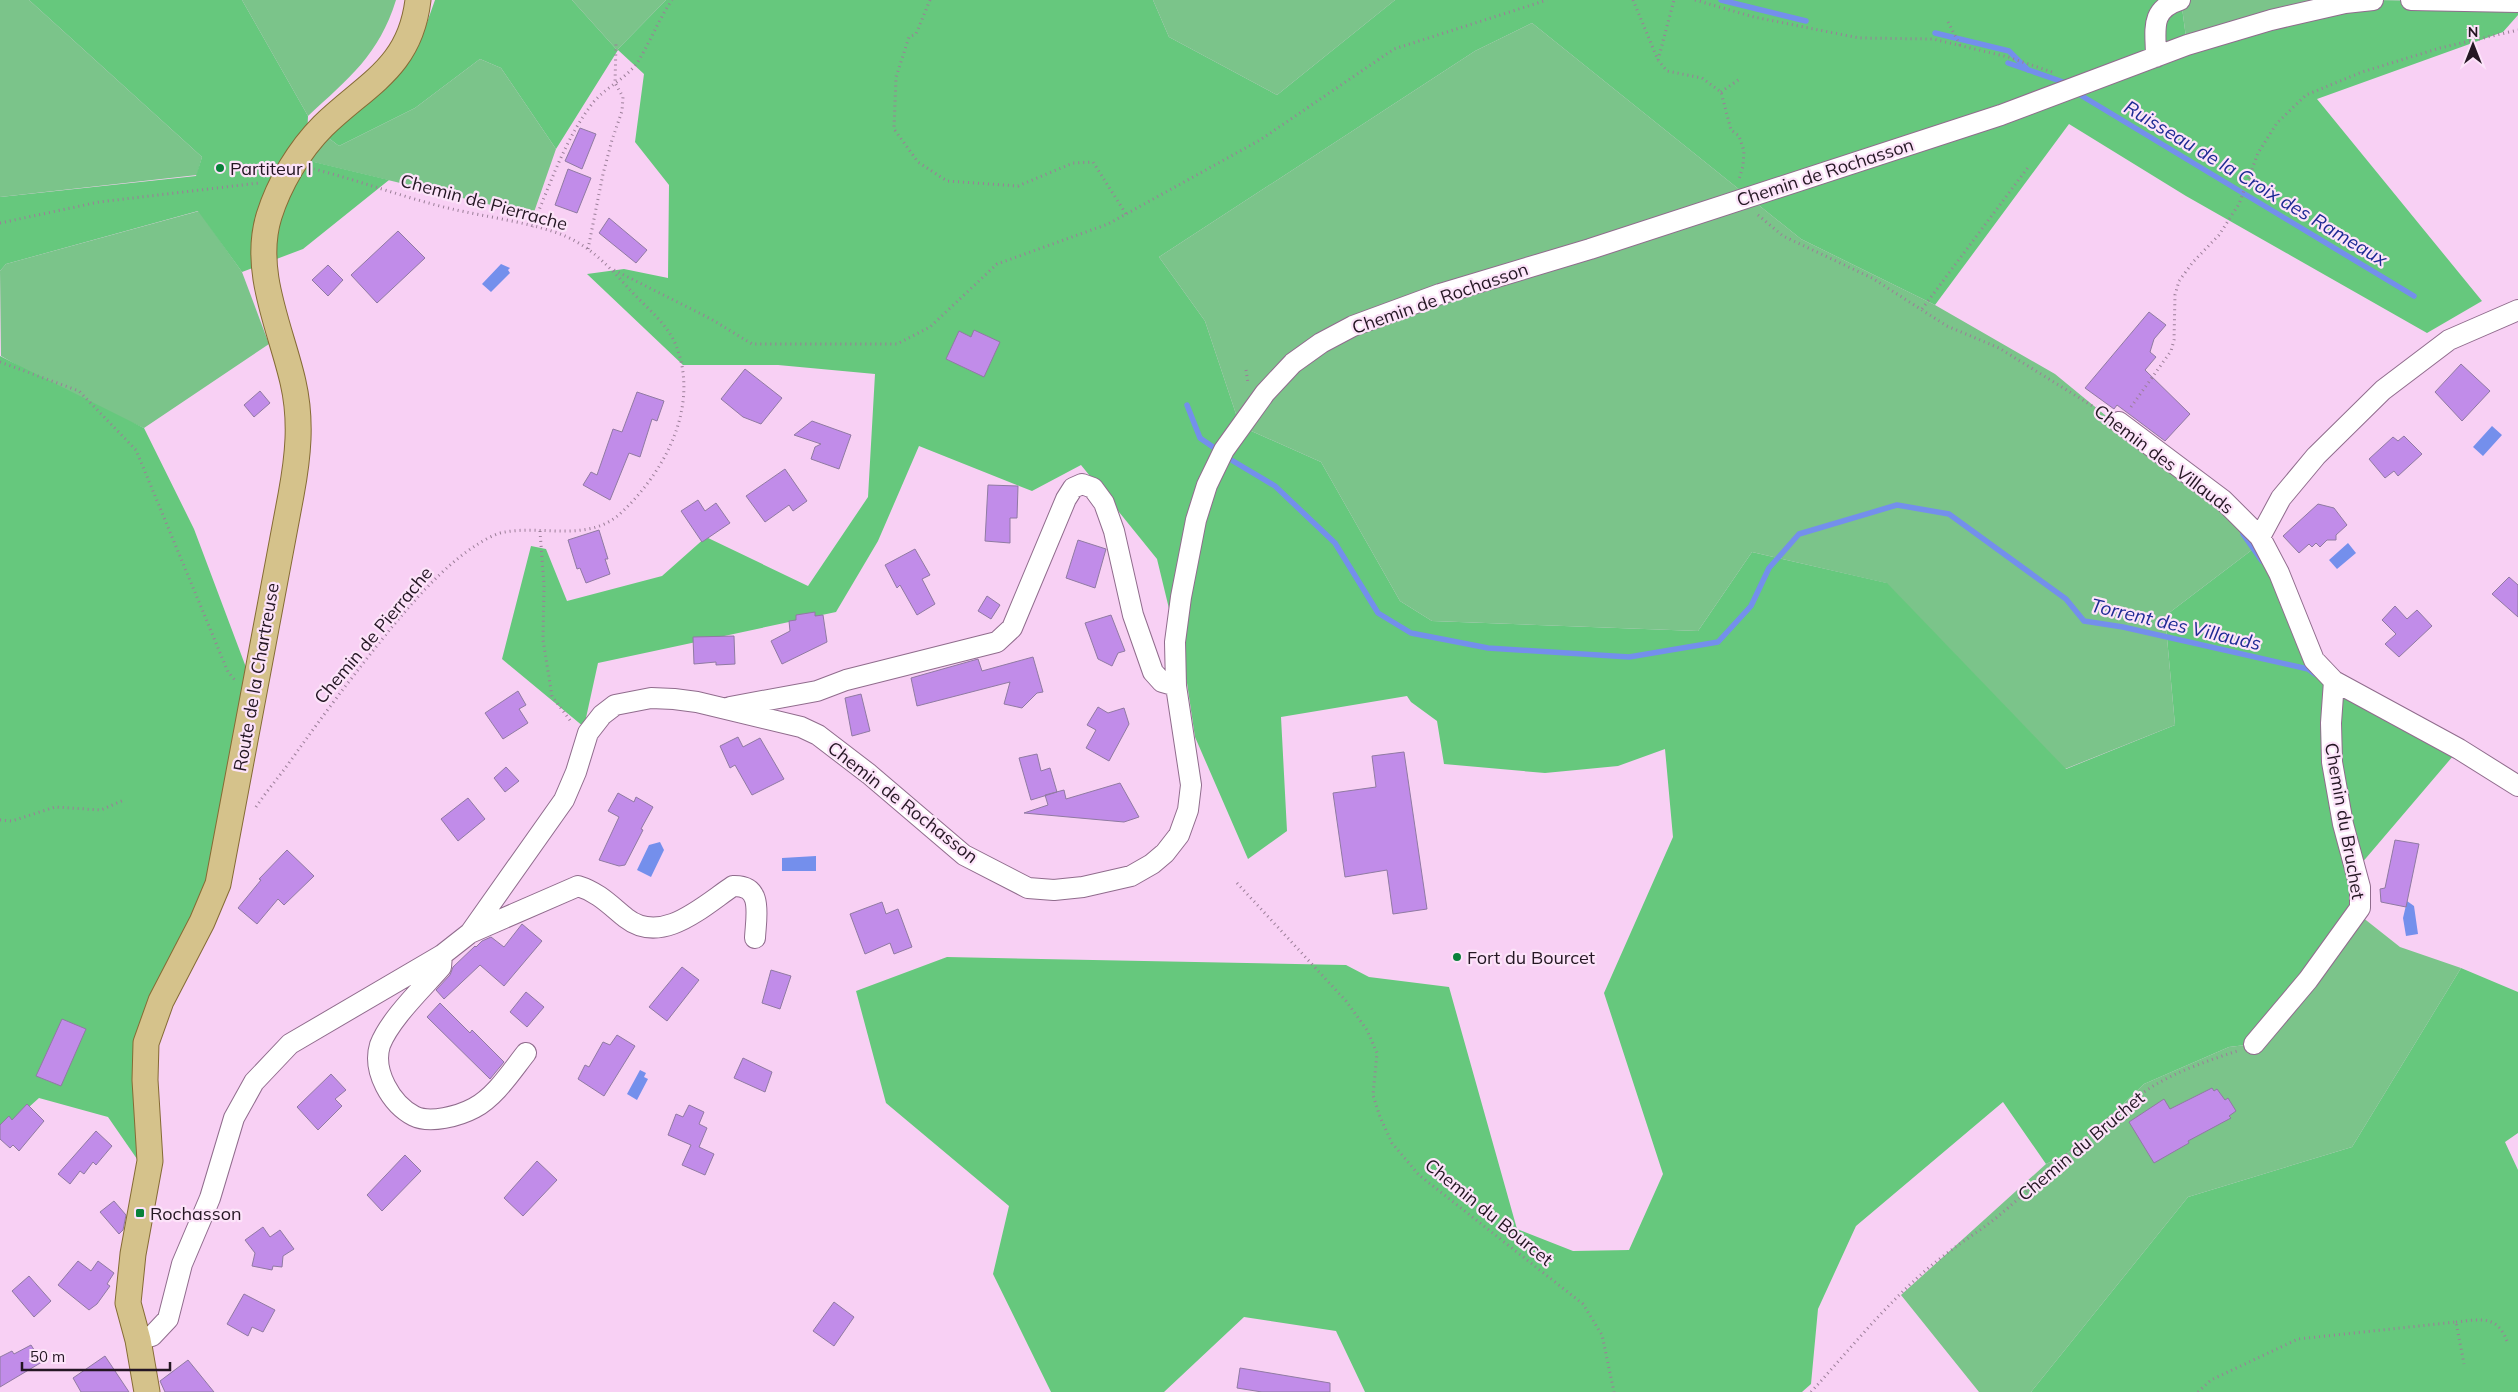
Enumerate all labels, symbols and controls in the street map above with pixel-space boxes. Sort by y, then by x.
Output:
north arrow [2448,20,2498,70]
text: N [2468,23,2478,41]
water label: Ruisseau de la Croix des Rameaux [2120,95,2393,272]
street label: Chemin de Rochasson [1734,133,1916,211]
place label: Partiteur I [230,157,312,180]
marker: Partiteur I [214,162,226,174]
street label: Chemin de Pierrache [398,169,570,235]
street label: Chemin de Rochasson [1349,257,1531,339]
street label: Chemin des Villauds [2090,399,2238,519]
street label: Chemin de Pierrache [309,562,437,708]
street label: Route de la Chartreuse [228,581,284,773]
water label: Torrent des Villauds [2089,593,2263,655]
street label: Chemin de Rochasson [823,736,983,868]
street label: Chemin du Bruchet [2320,741,2370,901]
place label: Fort du Bourcet [1467,946,1595,969]
marker: Fort du Bourcet [1451,951,1463,963]
street label: Chemin du Bruchet [2013,1086,2149,1206]
street label: Chemin du Bourcet [1420,1153,1558,1271]
place label: Rochasson [150,1202,241,1225]
marker: Rochasson [134,1207,146,1219]
scale bar [22,1340,170,1372]
text: 50 m [30,1347,65,1366]

